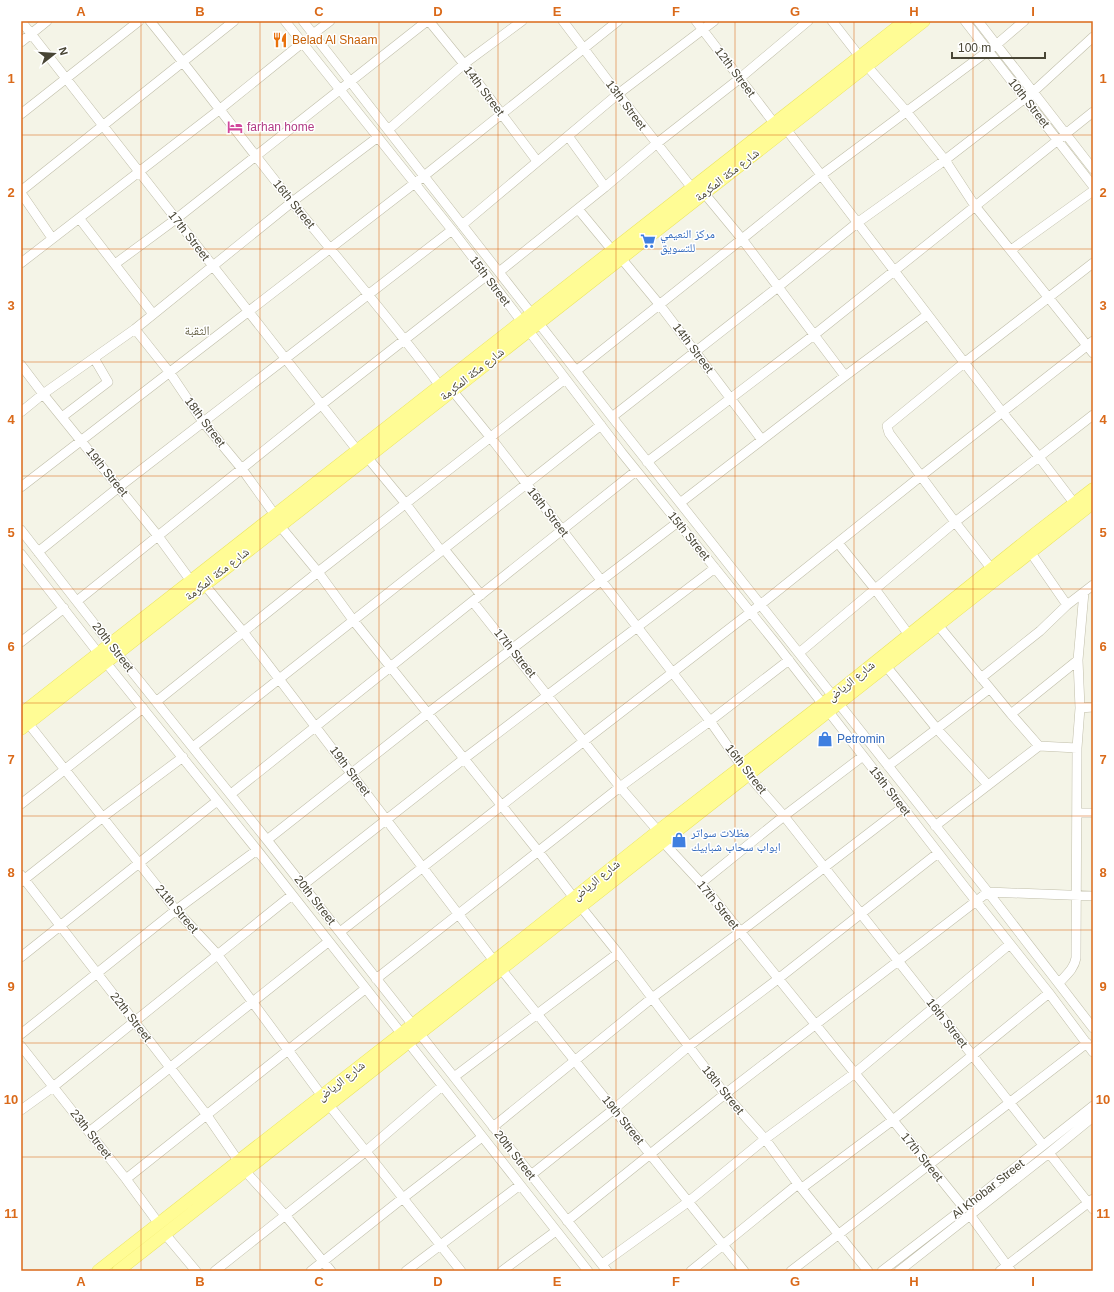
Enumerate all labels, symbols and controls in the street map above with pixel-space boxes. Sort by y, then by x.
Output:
text: A [76,4,86,19]
text: B [195,4,205,19]
text: C [314,4,324,19]
text: D [433,4,443,19]
text: E [553,4,562,19]
text: F [672,4,680,19]
text: G [790,4,800,19]
text: H [909,4,919,19]
text: I [1031,4,1035,19]
restaurant icon: Belad Al Shaam [271,31,289,49]
place label: Belad Al Shaam [292,33,377,47]
north arrow [34,34,74,74]
scale bar [952,34,1045,60]
text: 100 m [958,41,991,55]
street label: 12th Street [712,44,759,100]
text: N [57,46,70,57]
street label: 14th Street [461,63,508,119]
text: 1 [7,71,15,86]
text: 1 [1099,71,1107,86]
street label: 10th Street [1005,76,1053,131]
street label: 13th Street [603,77,650,133]
hotel icon: farhan home [226,118,244,136]
place label: farhan home [247,120,315,134]
street label: شارع مكة المكرمة [692,146,763,205]
street label: 16th Street [270,177,318,232]
text: 2 [7,185,15,200]
text: 2 [1099,185,1107,200]
street label: 17th Street [165,209,213,264]
place label: مركز النعيمي للتسويق [660,227,715,255]
supermarket icon: مركز النعيمي للتسويق [639,232,657,250]
street label: 15th Street [467,253,514,309]
text: 3 [7,298,15,313]
text: 3 [1099,298,1107,313]
street label: 14th Street [670,320,717,376]
district label: الثقبة [184,323,210,338]
street label: شارع مكة المكرمة [437,345,508,404]
street label: 18th Street [182,394,229,450]
text: 4 [7,412,15,427]
text: 4 [1099,412,1107,427]
street label: 19th Street [83,445,131,500]
street label: 16th Street [524,485,572,540]
street label: 15th Street [665,509,713,564]
text: 5 [7,525,15,540]
text: 5 [1099,525,1107,540]
street label: شارع مكة المكرمة [182,545,253,604]
street label: 20th Street [89,620,137,675]
street label: 17th Street [491,626,539,681]
text: 6 [7,639,15,654]
text: 6 [1099,639,1107,654]
street label: شارع الرياض [825,658,878,705]
shop icon: Petromin [816,730,834,748]
place label: Petromin [837,732,885,746]
street label: 16th Street [722,742,770,797]
street label: 19th Street [327,743,374,799]
text: 7 [7,752,15,767]
text: 7 [1099,752,1107,767]
street label: 15th Street [866,764,914,819]
place label: مظلات سواتر ابواب سحاب شبابيك [690,826,781,854]
shop icon: مظلات سواتر ابواب سحاب شبابيك [670,831,688,849]
street label: شارع الرياض [570,857,623,904]
text: 8 [7,865,15,880]
text: 8 [1099,865,1107,880]
street label: 20th Street [291,873,339,928]
street label: 17th Street [694,878,742,933]
street label: 21th Street [153,882,202,936]
text: 9 [7,979,15,994]
text: 9 [1099,979,1107,994]
street label: 22th Street [107,990,155,1045]
street label: 16th Street [923,996,971,1051]
street label: شارع الرياض [314,1058,368,1105]
street label: 18th Street [699,1063,747,1118]
text: 10 [4,1092,18,1107]
text: 10 [1096,1092,1110,1107]
street label: 19th Street [599,1093,647,1148]
street label: 23th Street [67,1107,115,1162]
street label: 20th Street [491,1128,539,1183]
street label: 17th Street [898,1130,946,1185]
street label: Al Khobar Street [949,1156,1028,1222]
text: 11 [4,1206,18,1221]
text: 11 [1096,1206,1110,1221]
text: A [76,1274,86,1289]
text: B [195,1274,205,1289]
text: C [314,1274,324,1289]
text: D [433,1274,443,1289]
text: E [553,1274,562,1289]
text: F [672,1274,680,1289]
text: G [790,1274,800,1289]
text: H [909,1274,919,1289]
text: I [1031,1274,1035,1289]

